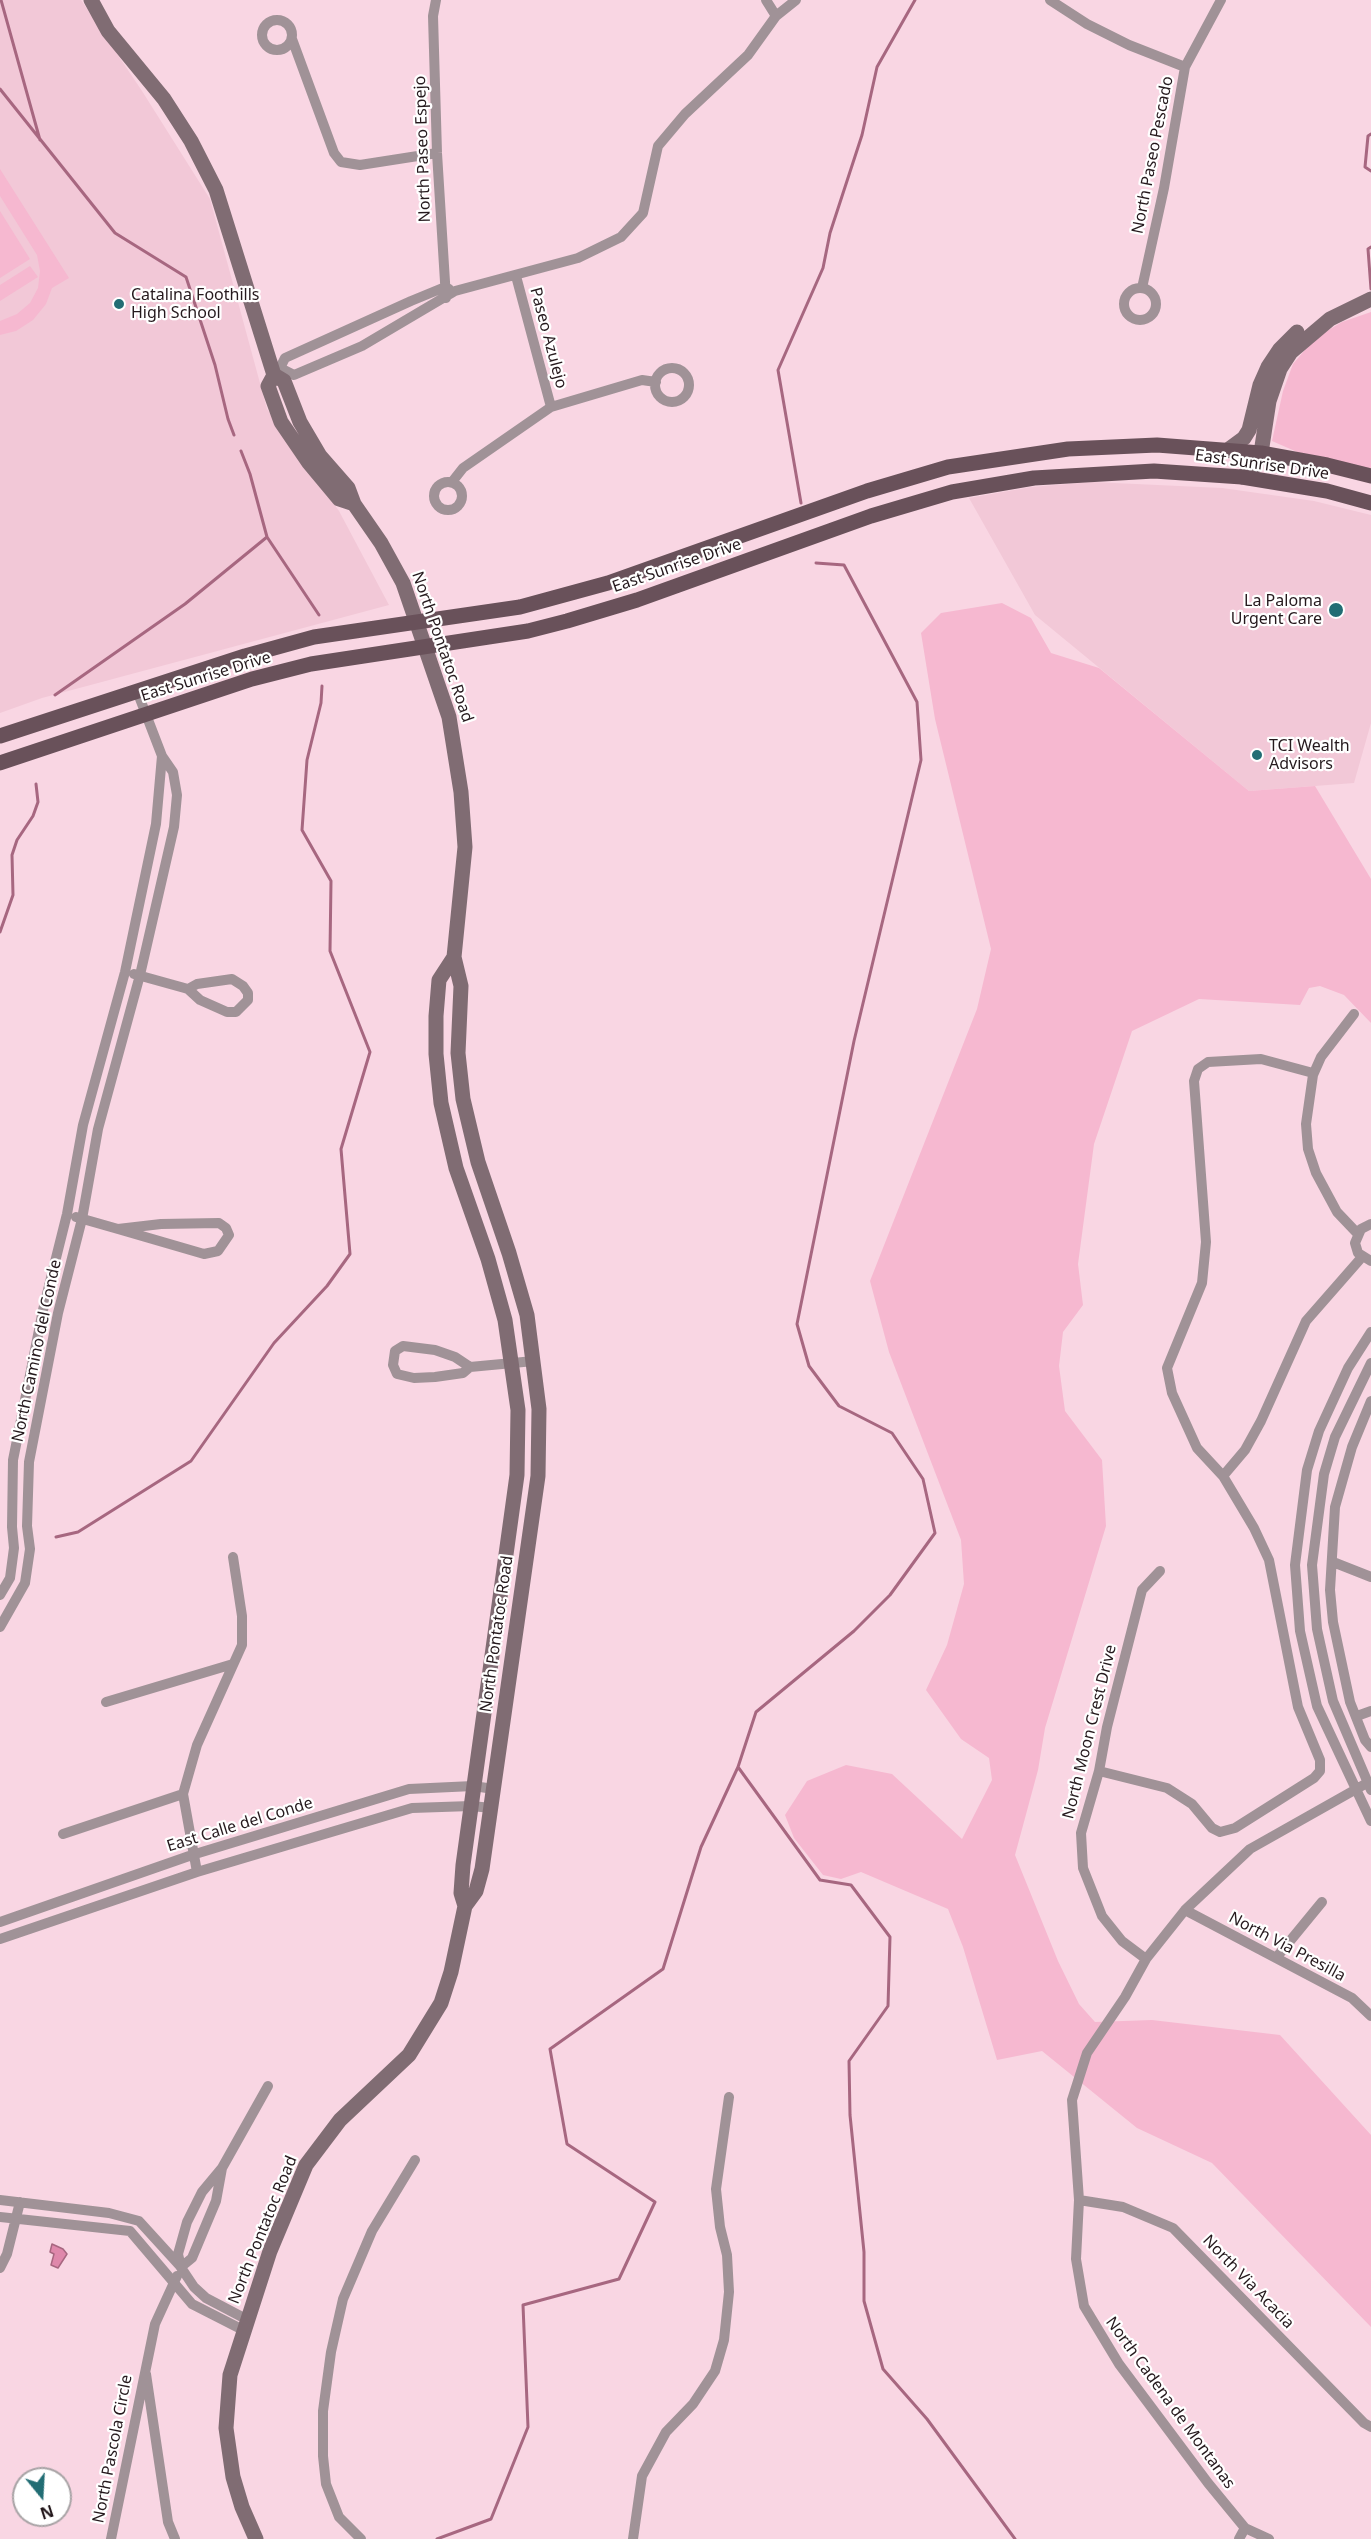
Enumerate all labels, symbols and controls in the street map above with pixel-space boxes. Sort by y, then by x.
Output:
street label: North Paseo Espejo [411,75,435,223]
street label: North Paseo Pescado [1128,75,1178,235]
place label: Catalina Foothills High School [131,285,259,323]
street label: Paseo Azulejo [525,285,571,391]
marker: Catalina Foothills High School [112,297,126,311]
street label: East Sunrise Drive [1194,446,1330,484]
street label: East Sunrise Drive [610,535,744,597]
street label: North Pontatoc Road [407,569,477,725]
place label: La Paloma Urgent Care [1231,591,1322,629]
marker: La Paloma Urgent Care [1327,601,1345,619]
street label: East Sunrise Drive [139,648,273,706]
place label: TCI Wealth Advisors [1269,736,1350,774]
marker: TCI Wealth Advisors [1250,748,1264,762]
street label: North Camino del Conde [8,1258,66,1444]
street label: North Pontatoc Road [476,1554,518,1714]
street label: North Moon Crest Drive [1059,1643,1121,1821]
street label: East Calle del Conde [165,1794,315,1856]
street label: North Via Presilla [1225,1908,1349,1986]
street label: North Pontatoc Road [225,2153,301,2307]
street label: North Via Acacia [1198,2231,1298,2333]
street label: North Cadena de Montanas [1101,2313,1239,2493]
street label: North Pascola Circle [89,2373,137,2525]
north arrow [12,2467,72,2527]
text: N [37,2500,57,2525]

